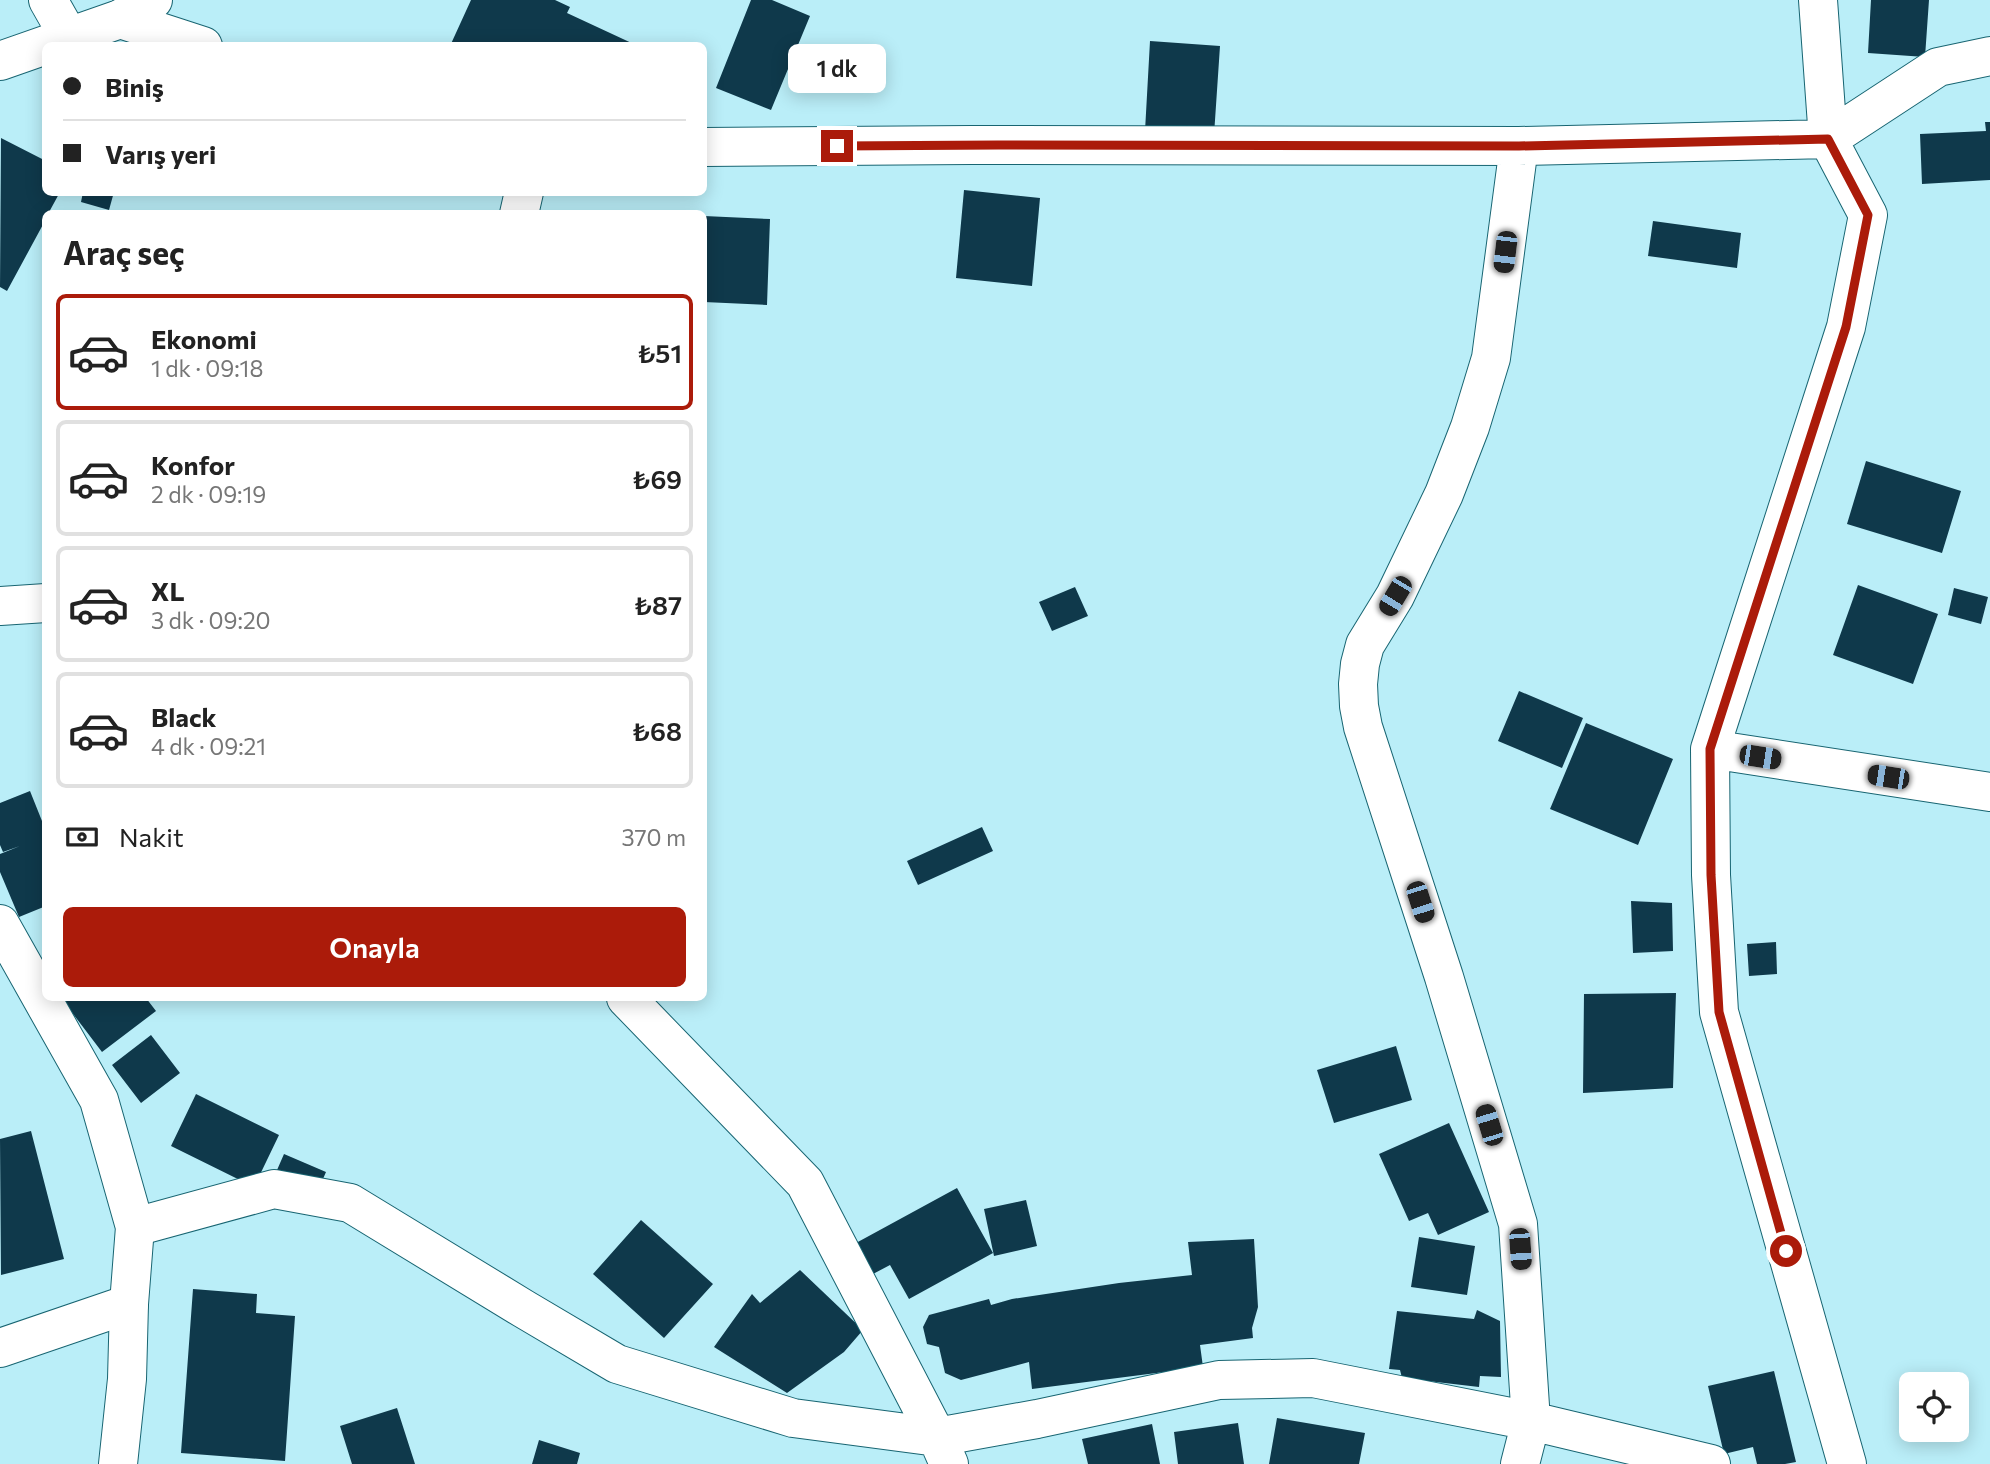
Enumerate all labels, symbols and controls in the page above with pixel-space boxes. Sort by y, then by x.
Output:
callout: 1 dk [788,44,886,94]
text: 1 dk [817,54,857,82]
text: Biniş [105,71,164,102]
route end [821,130,853,162]
text: Varış yeri [105,138,216,169]
car [1493,230,1518,274]
text: Araç seç [63,232,185,272]
icon: car [67,321,130,384]
text: Ekonomi [151,323,257,354]
text: ₺51 [637,337,682,368]
text: 1 dk · 09:18 [151,354,263,382]
icon: car [67,447,130,510]
text: Konfor [151,449,235,480]
text: ₺69 [632,463,682,494]
text: 2 dk · 09:19 [151,480,266,508]
icon: car [67,573,130,636]
car [1376,573,1415,619]
text: XL [151,575,185,606]
text: ₺87 [634,589,682,620]
text: 3 dk · 09:20 [151,606,271,634]
icon: car [67,699,130,762]
text: Black [151,701,217,732]
text: ₺68 [632,715,682,746]
text: 4 dk · 09:21 [151,732,266,760]
car [1738,743,1783,771]
car [1866,763,1911,791]
icon: cash [63,818,101,856]
text: Nakit [119,821,184,852]
text: 370 m [621,823,686,851]
car [1404,879,1437,925]
button: Onayla [63,907,686,987]
car [1473,1102,1506,1148]
car [1509,1227,1532,1271]
route start [1770,1235,1802,1267]
map controls [1899,1372,1969,1442]
button: locate [1899,1372,1969,1442]

